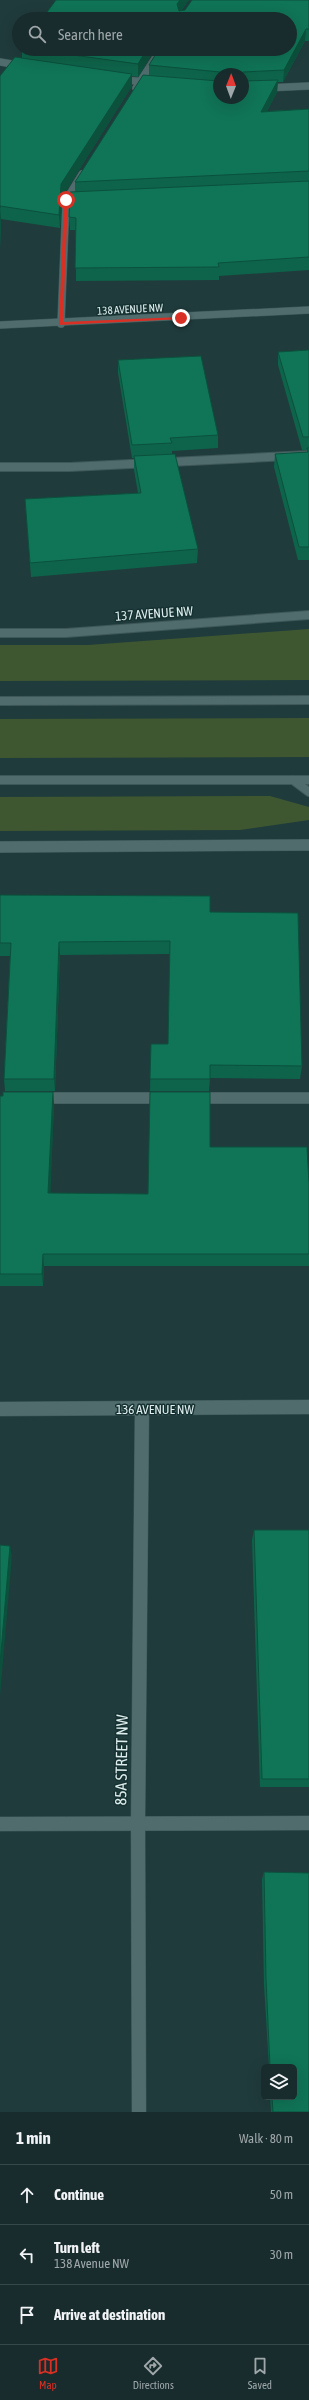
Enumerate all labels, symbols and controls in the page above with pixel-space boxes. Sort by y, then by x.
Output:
search box [12,12,297,56]
icon: search [26,23,48,45]
text: Search here [58,26,123,43]
north arrow [213,68,249,104]
route start [57,191,75,209]
street label: 138 AVENUE NW [97,301,163,317]
route end [172,309,190,327]
street label: 137 AVENUE NW [115,603,194,624]
street label: 136 AVENUE NW [116,1402,195,1417]
street label: 85A STREET NW [111,1714,131,1806]
map controls [261,2064,297,2100]
button: layers [261,2064,297,2100]
text: 1 min [16,2128,51,2148]
text: Walk · 80 m [239,2131,293,2146]
icon: ahead [16,2184,38,2206]
text: Continue [54,2186,104,2203]
text: 50 m [270,2187,293,2202]
text: Turn left [54,2239,100,2256]
icon: left [16,2244,38,2266]
text: 30 m [270,2247,293,2262]
text: 138 Avenue NW [54,2256,129,2271]
icon: arrive [16,2304,38,2326]
text: Arrive at destination [54,2306,165,2323]
tab: Map [37,2355,59,2391]
tab: Directions [133,2355,174,2391]
tab: Saved [248,2355,272,2391]

